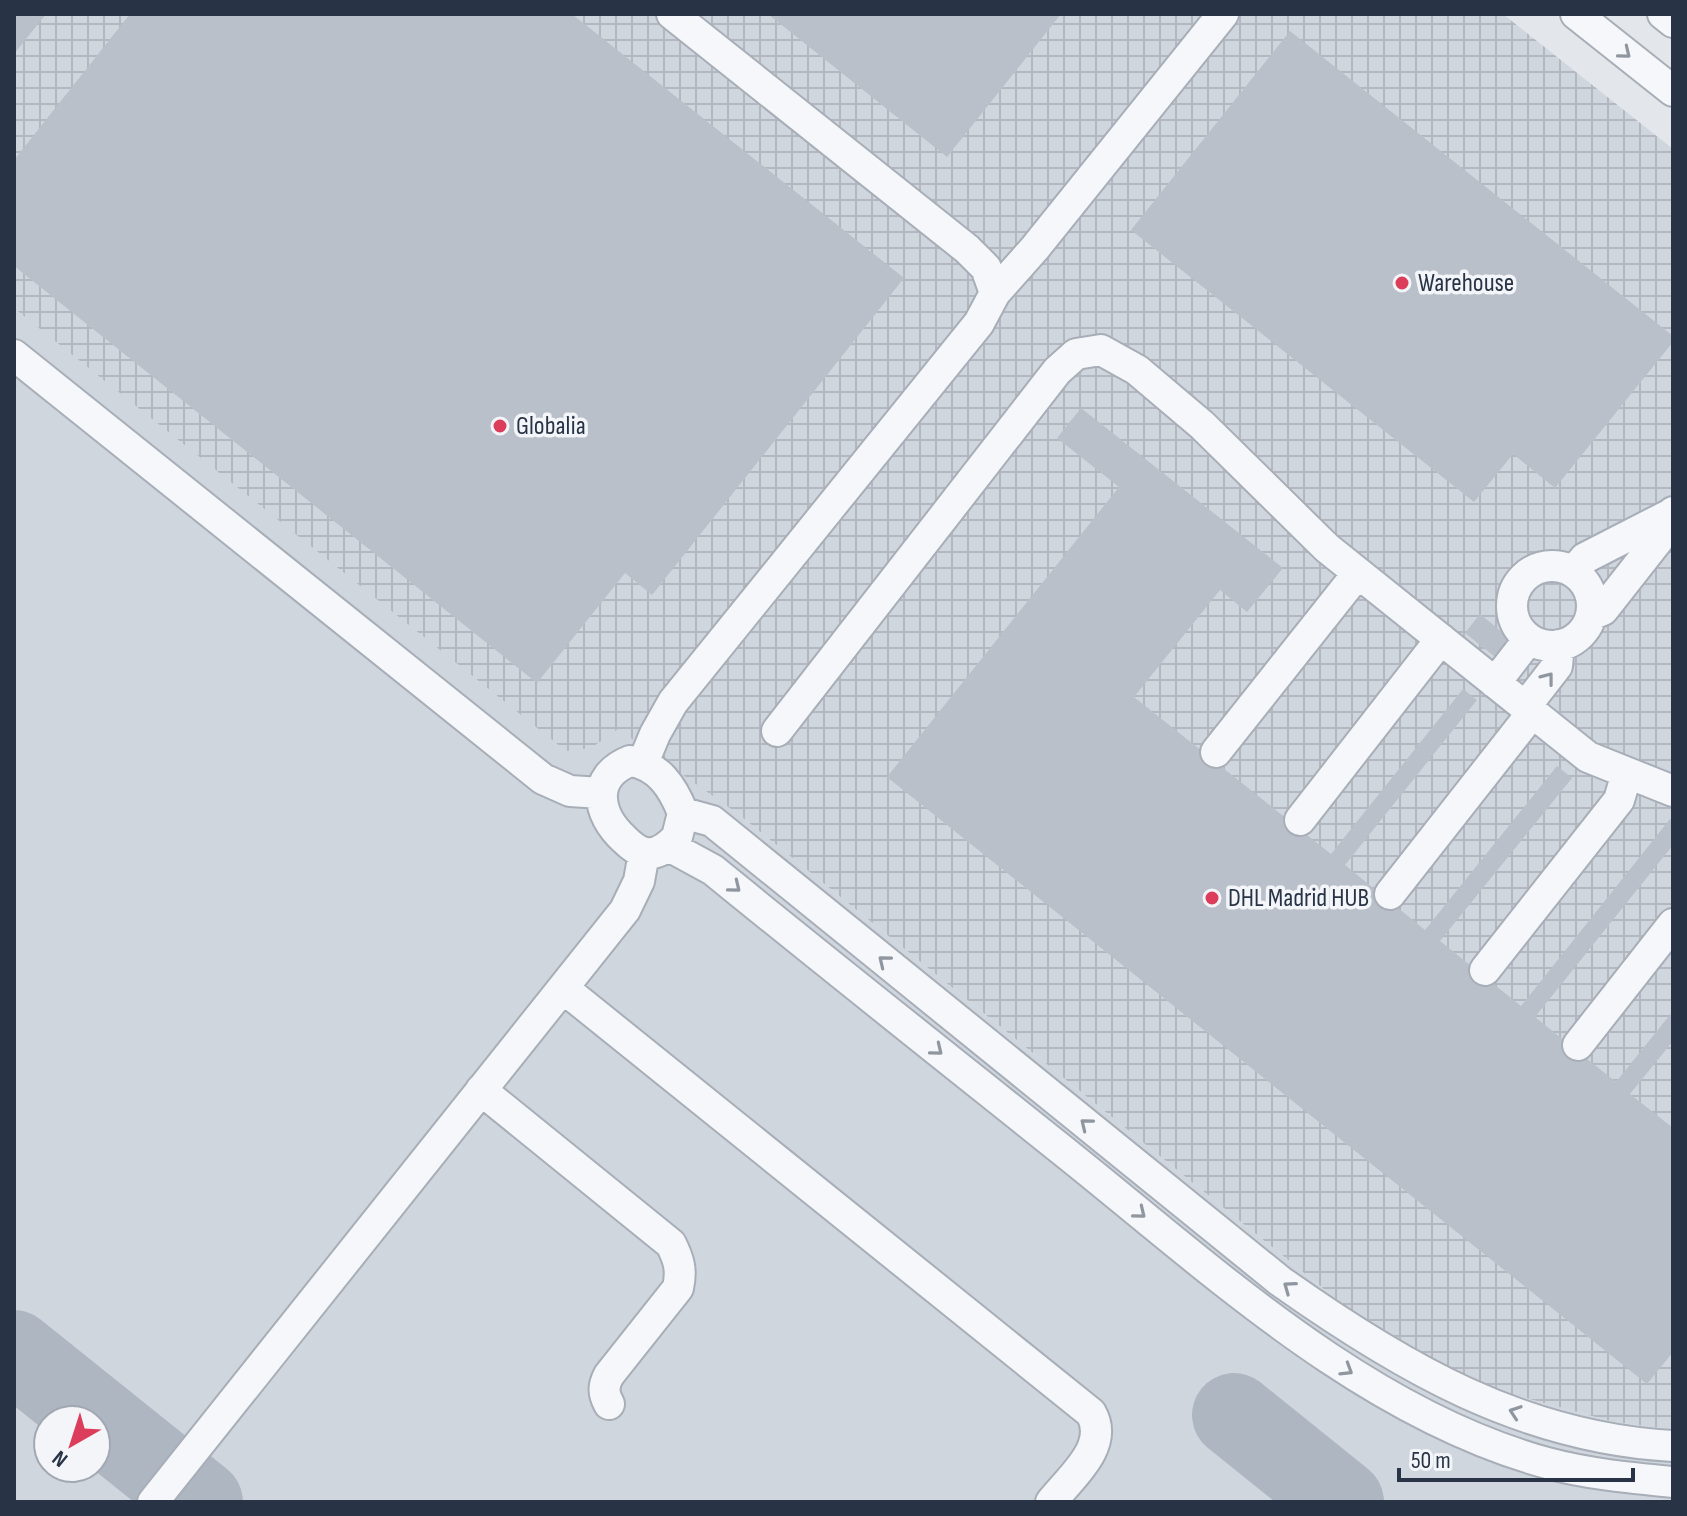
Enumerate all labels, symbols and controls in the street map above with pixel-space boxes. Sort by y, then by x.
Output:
one-way arrow [1616,43,1631,57]
place label: Warehouse [1418,268,1514,299]
marker: Warehouse [1393,274,1411,292]
place label: Globalia [516,411,586,442]
marker: Globalia [491,417,509,435]
one-way arrow [1538,673,1553,687]
one-way arrow [725,877,740,892]
place label: DHL Madrid HUB [1228,883,1369,914]
marker: DHL Madrid HUB [1203,889,1221,907]
one-way arrow [878,956,893,970]
one-way arrow [928,1041,943,1055]
one-way arrow [1081,1119,1095,1134]
one-way arrow [1131,1203,1145,1218]
one-way arrow [1283,1282,1298,1297]
one-way arrow [1338,1360,1353,1375]
north arrow [32,1404,112,1484]
one-way arrow [1509,1406,1523,1422]
scale bar [1399,1432,1633,1482]
text: N [47,1444,73,1473]
text: 50 m [1411,1446,1451,1475]

